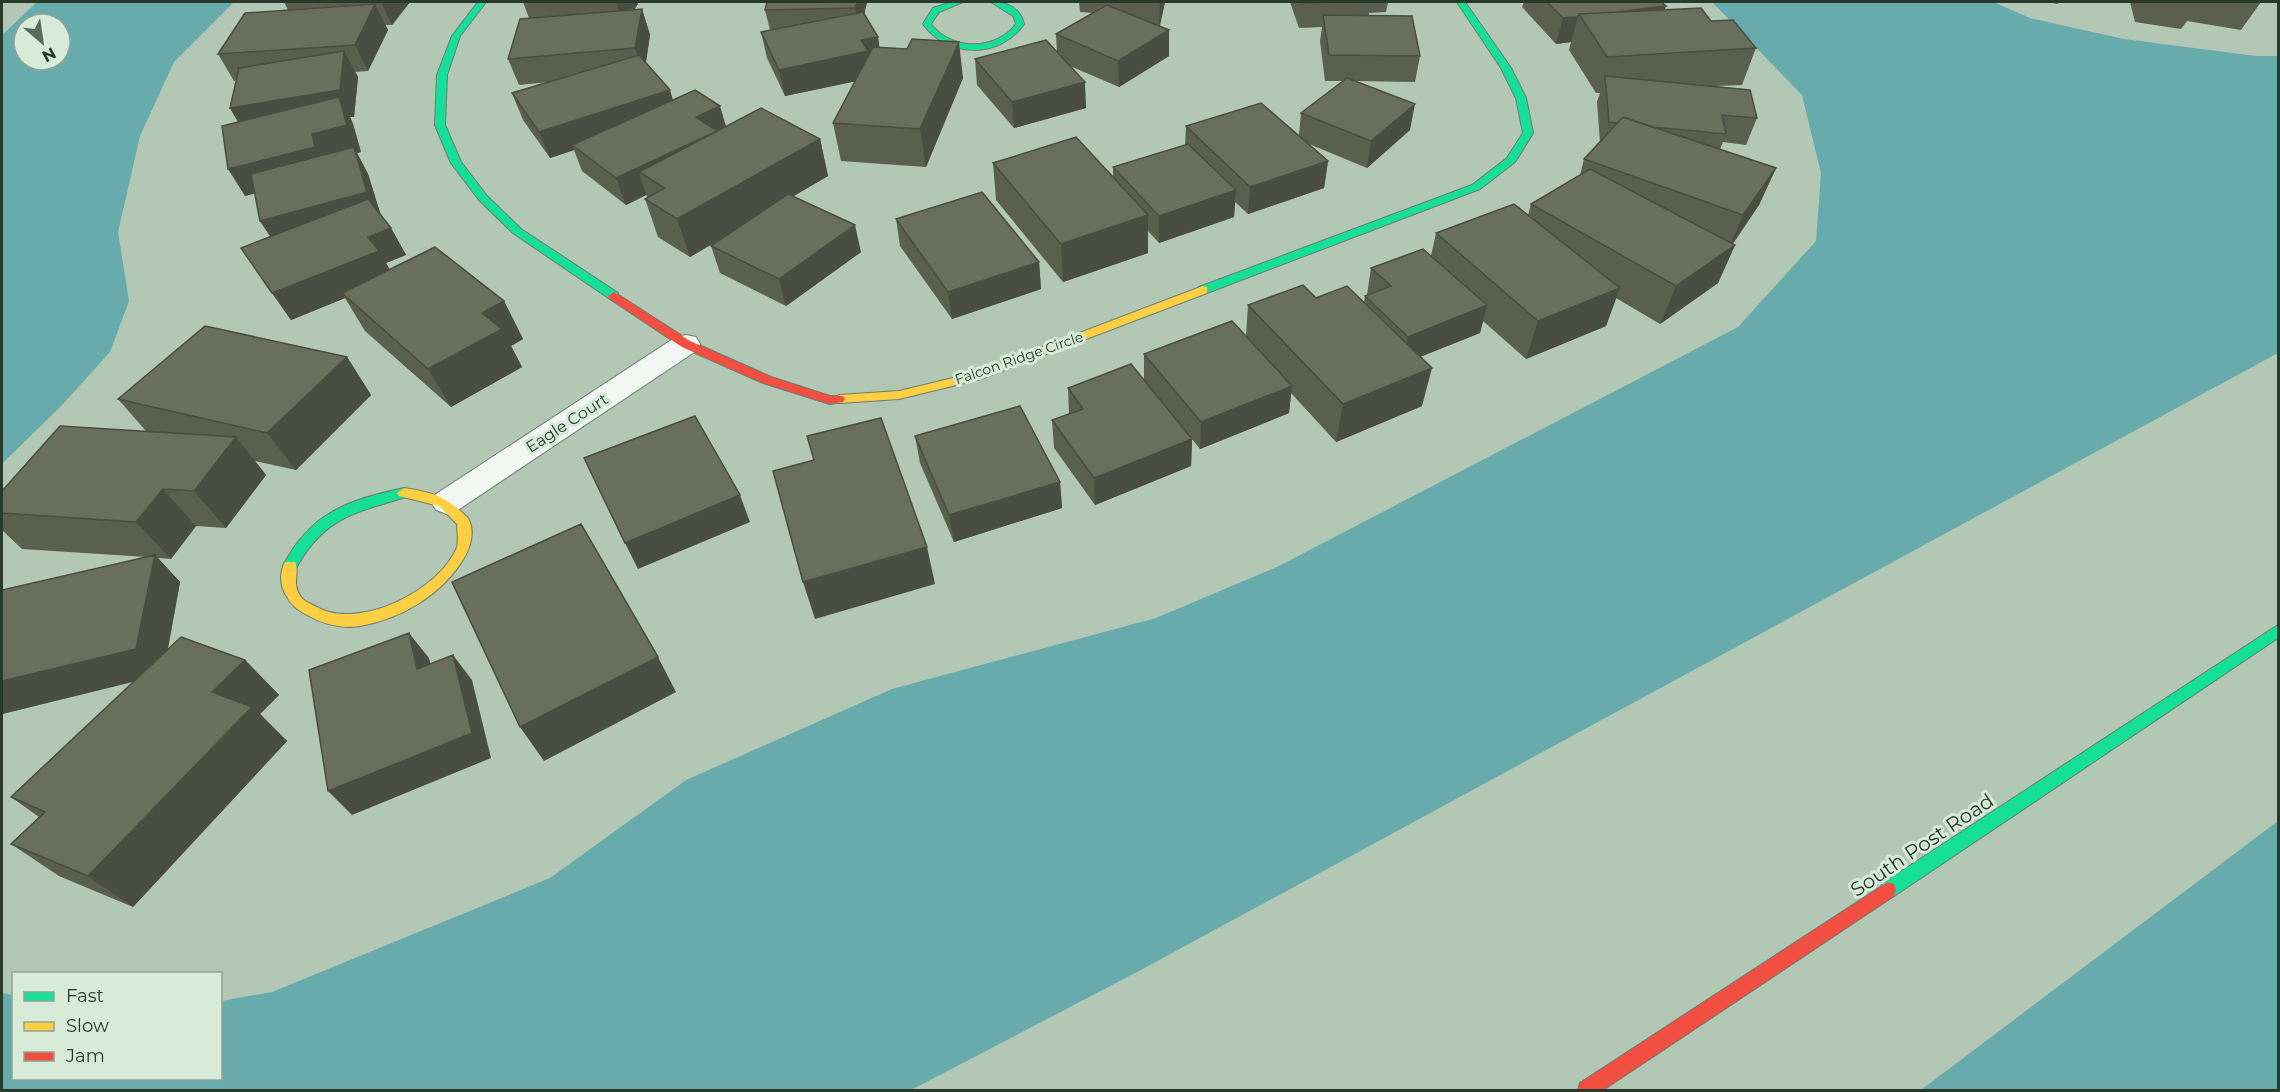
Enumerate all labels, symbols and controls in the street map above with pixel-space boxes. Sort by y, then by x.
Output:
north arrow [12,12,72,72]
text: N [39,43,59,66]
street label: Falcon Ridge Circle [952,328,1086,388]
street label: Eagle Court [522,389,612,457]
street label: South Post Road [1846,788,1998,902]
legend [12,972,222,1080]
text: Fast [66,985,104,1007]
text: Slow [66,1015,109,1037]
text: Jam [65,1045,105,1067]

